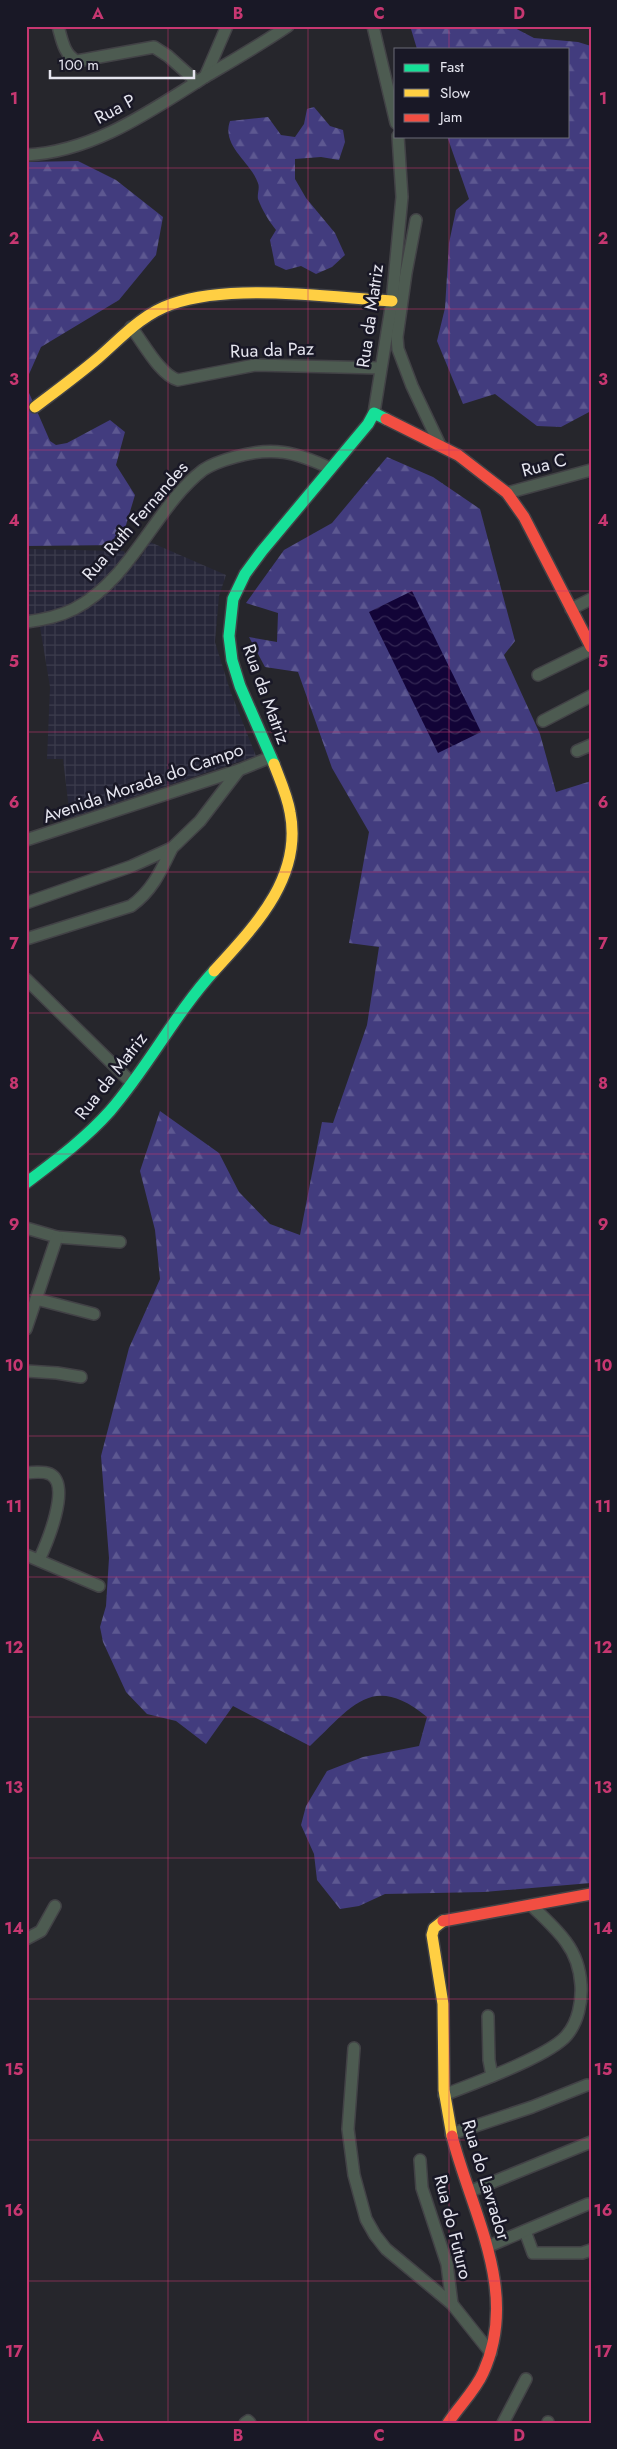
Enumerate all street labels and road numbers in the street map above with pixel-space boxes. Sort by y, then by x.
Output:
street label: Rua P [90,87,140,131]
street label: Rua da Matriz [350,262,390,370]
street label: Rua da Paz [229,336,315,364]
street label: Rua C [518,447,570,483]
street label: Rua Ruth Fernandes [76,456,194,586]
street label: Rua da Matriz [236,640,296,748]
street label: Avenida Morada do Campo [39,736,247,830]
street label: Rua da Matriz [69,1026,154,1125]
street label: Rua do Lavrador [455,2117,517,2244]
street label: Rua do Futuro [427,2172,479,2282]

